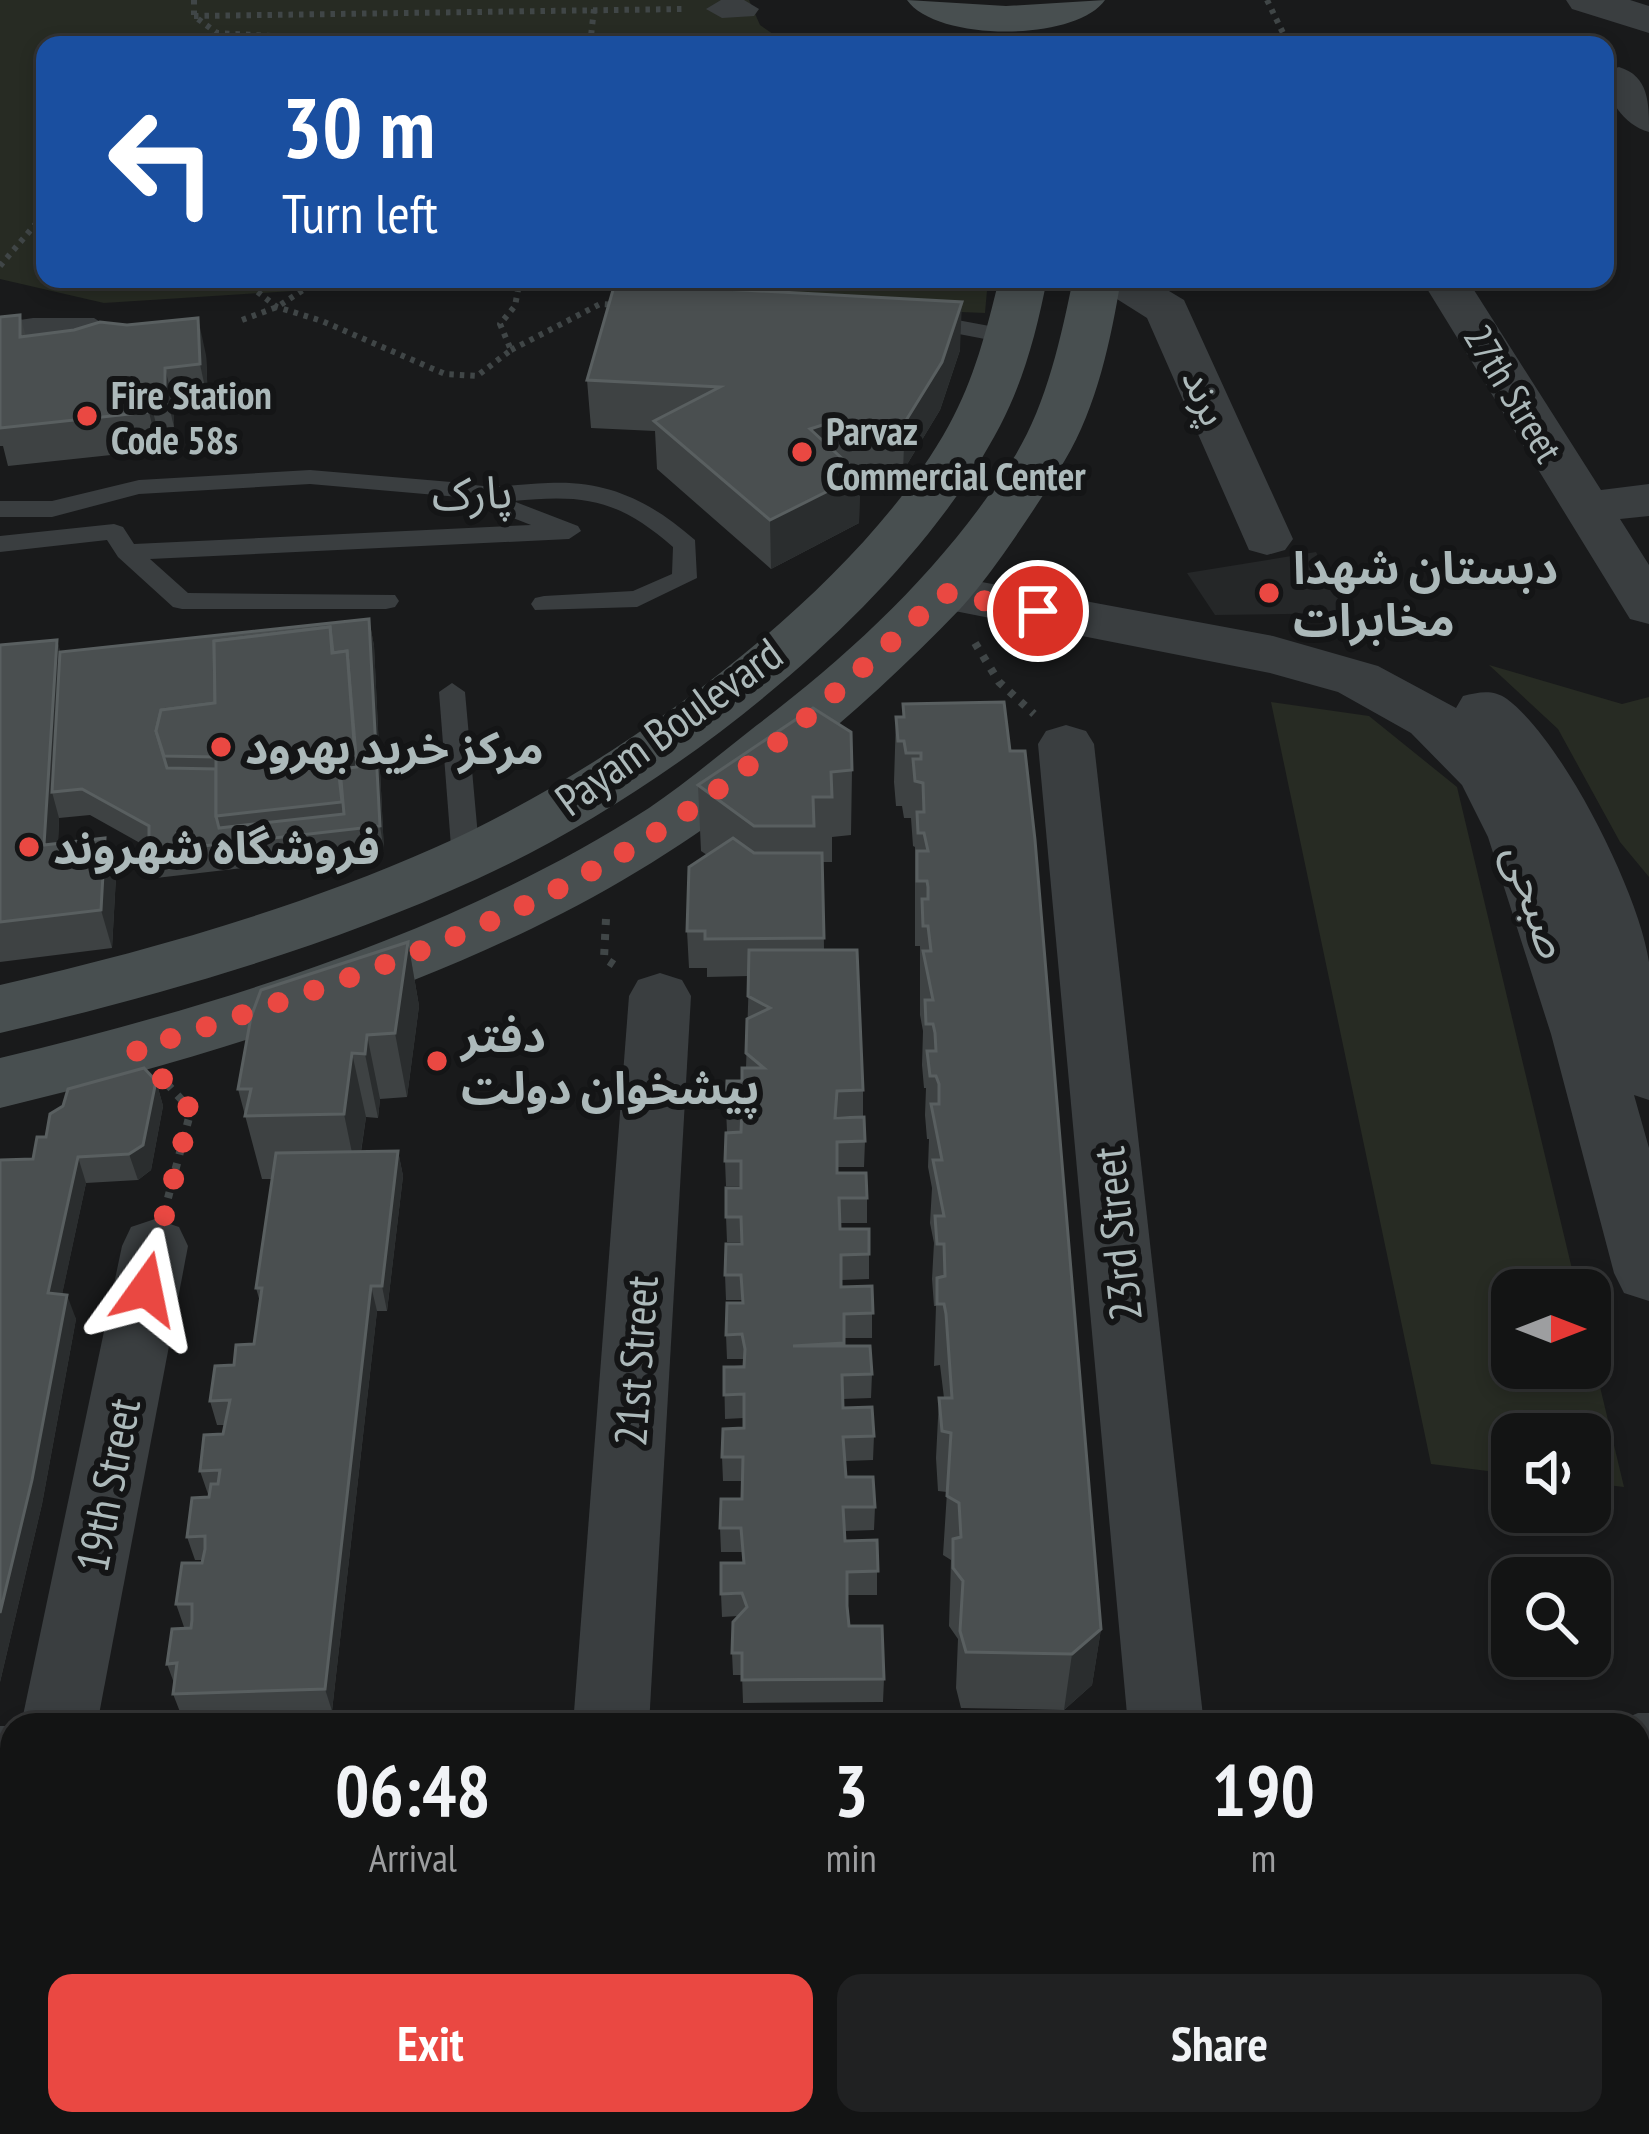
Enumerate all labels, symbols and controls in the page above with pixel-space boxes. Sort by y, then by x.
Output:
text: 30 m [282,72,435,181]
icon: left [84,84,240,240]
text: Turn left [282,178,438,248]
street label: 27th Street [1453,315,1575,471]
street label: پرند [1170,361,1241,434]
place label: Fire Station Code 58s [111,369,272,465]
marker: Fire Station Code 58s [74,403,100,429]
place label: Parvaz Commercial Center [826,405,1086,501]
marker: Parvaz Commercial Center [789,439,815,465]
street label: پارک [431,462,513,524]
place label: دبستان شهدا مخابرات [1293,538,1558,648]
pin [987,560,1089,662]
icon: arrive [1005,578,1071,644]
marker: دبستان شهدا مخابرات [1256,580,1282,606]
street label: Payam Boulevard [543,624,793,828]
place label: مرکز خرید بهرود [245,718,544,776]
marker: مرکز خرید بهرود [208,734,234,760]
place label: فروشگاه شهروند [53,818,380,876]
marker: فروشگاه شهروند [16,834,42,860]
street label: صبحی [1491,836,1585,966]
place label: دفتر پیشخوان دولت [459,1006,760,1119]
marker: دفتر پیشخوان دولت [424,1048,450,1074]
street label: 23rd Street [1078,1143,1154,1324]
position arrow [83,1226,209,1352]
north arrow [1491,1269,1611,1389]
map controls [1491,1269,1611,1677]
street label: 21st Street [600,1273,670,1448]
street label: 19th Street [62,1393,152,1577]
button: sound [1491,1413,1611,1533]
button: search [1491,1557,1611,1677]
text: 06:48 [335,1743,491,1836]
text: 3 [834,1743,868,1836]
text: 190 [1212,1743,1315,1836]
text: Arrival [369,1832,457,1883]
text: min [826,1832,877,1883]
text: m [1251,1832,1276,1883]
button: Exit [48,1974,813,2112]
button: Share [837,1974,1602,2112]

